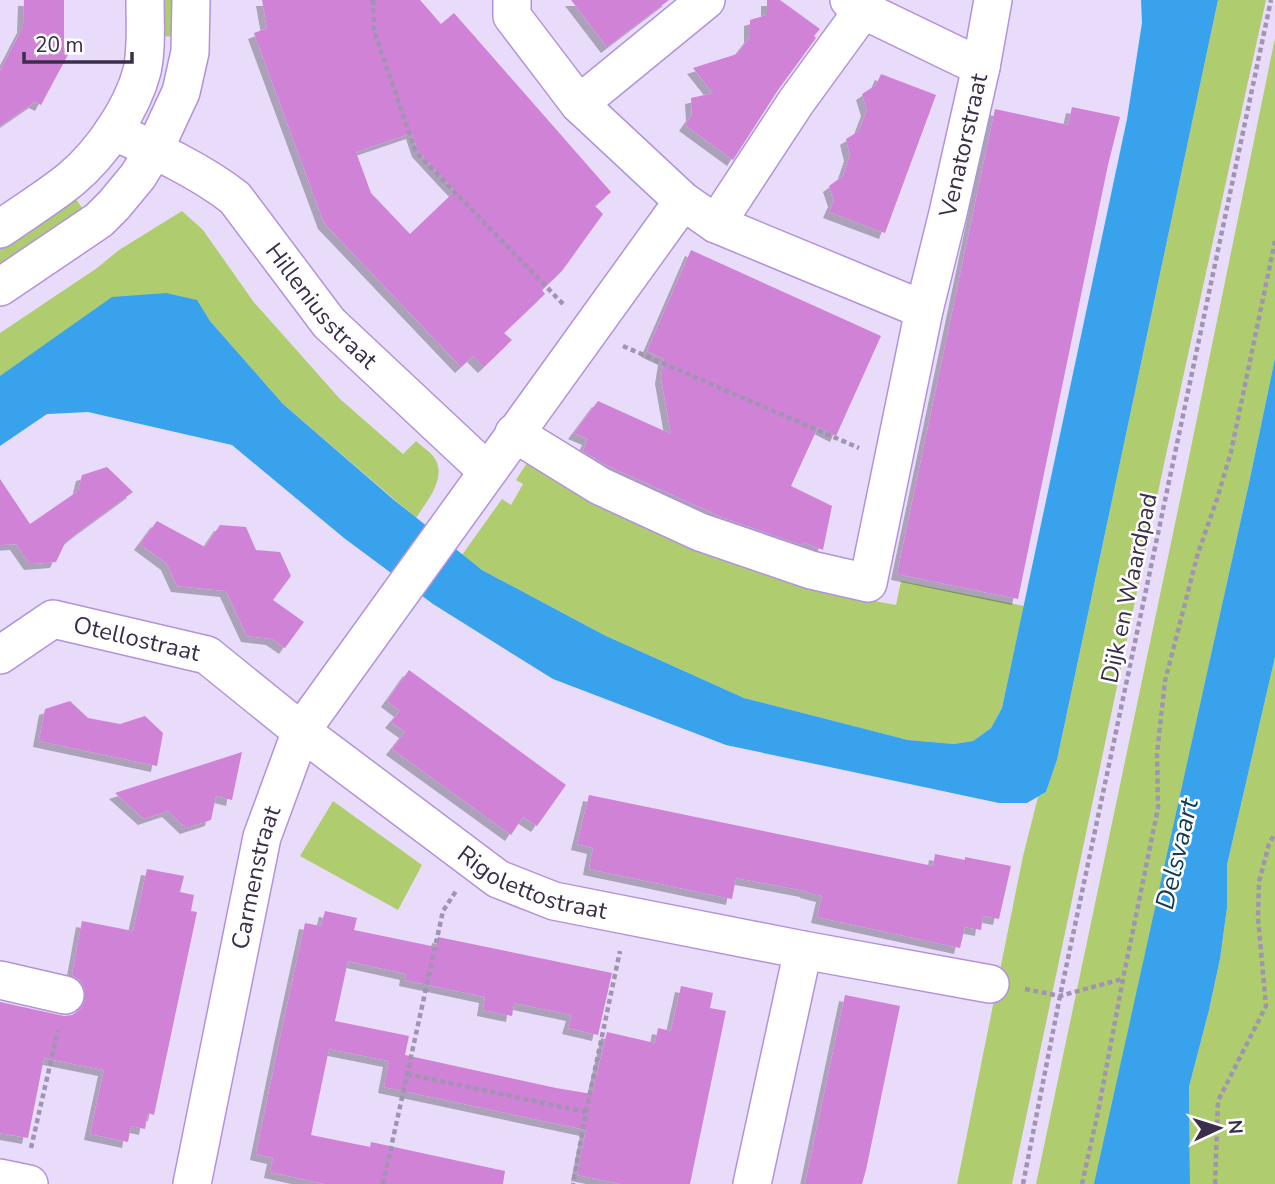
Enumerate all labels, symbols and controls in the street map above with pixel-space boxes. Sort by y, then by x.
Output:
scale bar [24,21,133,65]
text: 20 m [35,31,84,59]
street label: Venatorstraat [931,70,995,221]
street label: Hilleniusstraat [258,236,385,377]
street label: Dijk en Waardpad [1093,490,1165,686]
street label: Otellostraat [70,608,204,669]
water label: Delsvaart [1147,794,1207,913]
street label: Carmenstraat [224,801,288,952]
street label: Rigolettostraat [451,838,610,927]
north arrow [1184,1093,1254,1163]
text: N [1221,1119,1248,1135]

